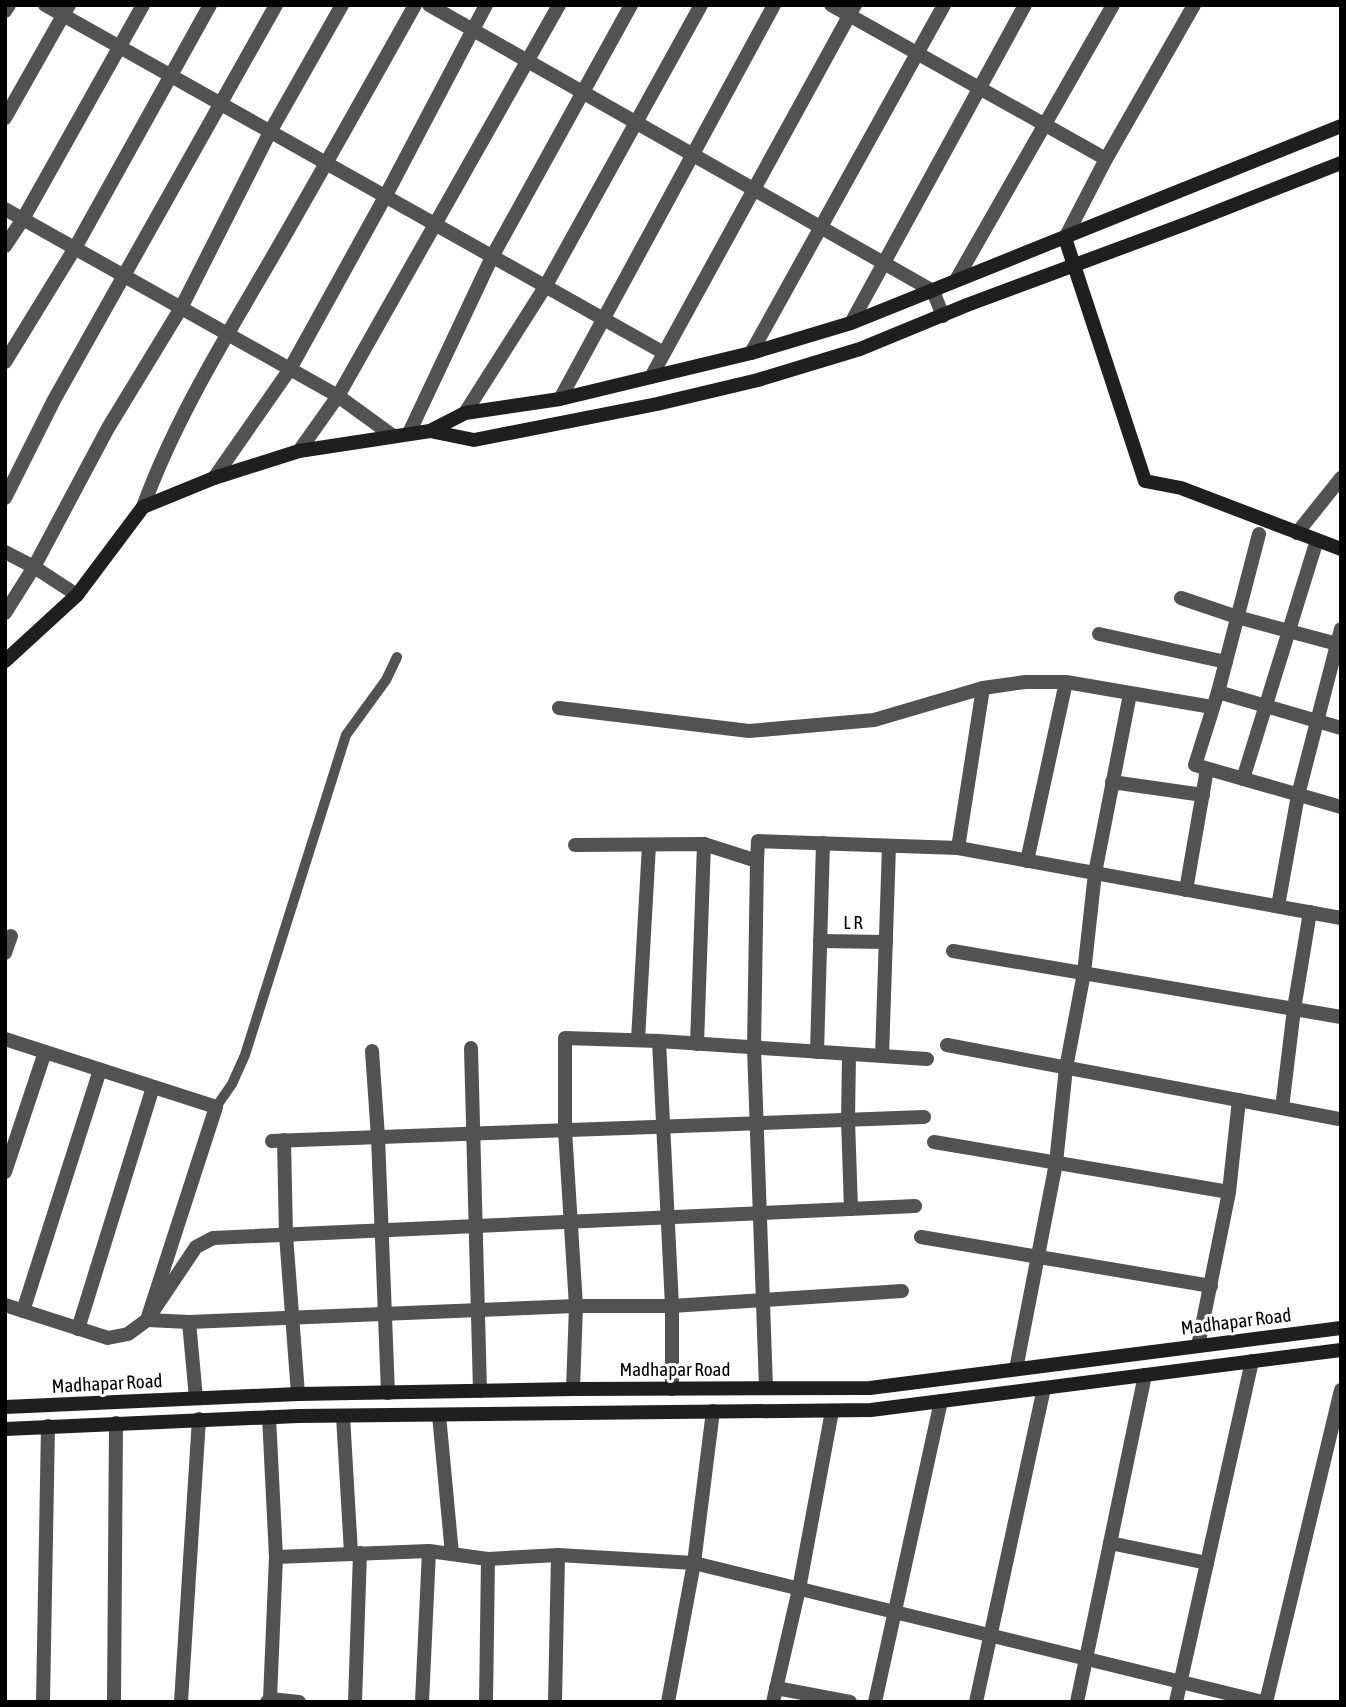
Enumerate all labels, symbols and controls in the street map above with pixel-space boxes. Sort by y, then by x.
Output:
street label: L R [843,911,863,933]
street label: Madhapar Road [1180,1303,1292,1339]
street label: Madhapar Road [620,1358,730,1380]
street label: Madhapar Road [51,1369,163,1397]

